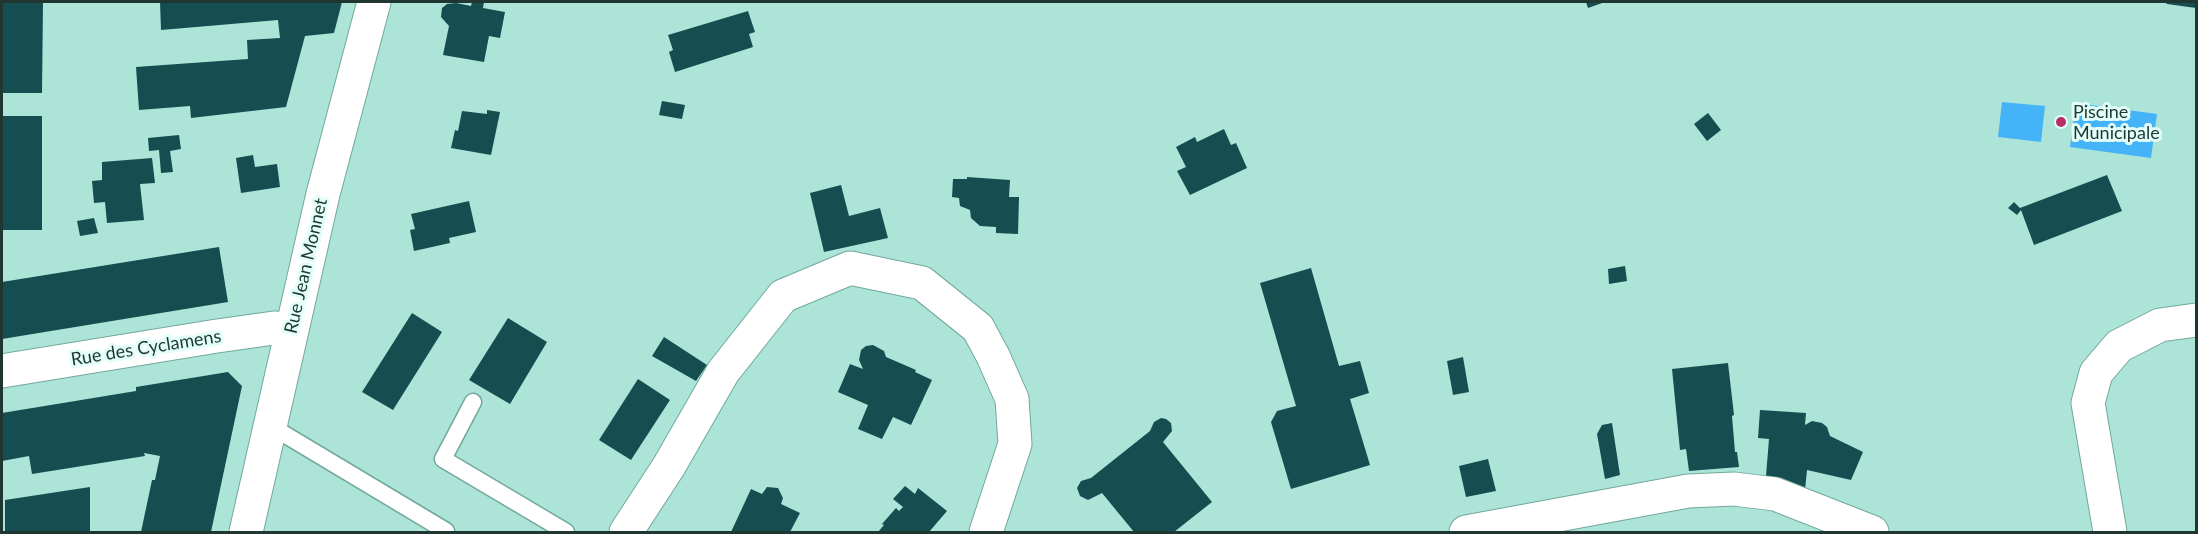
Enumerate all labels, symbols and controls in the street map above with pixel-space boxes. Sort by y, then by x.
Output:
place label: Piscine Municipale [2073,101,2160,144]
marker: Piscine Municipale [2054,115,2068,129]
street label: Rue Jean Monnet [280,196,332,336]
street label: Rue des Cyclamens [69,325,223,371]

